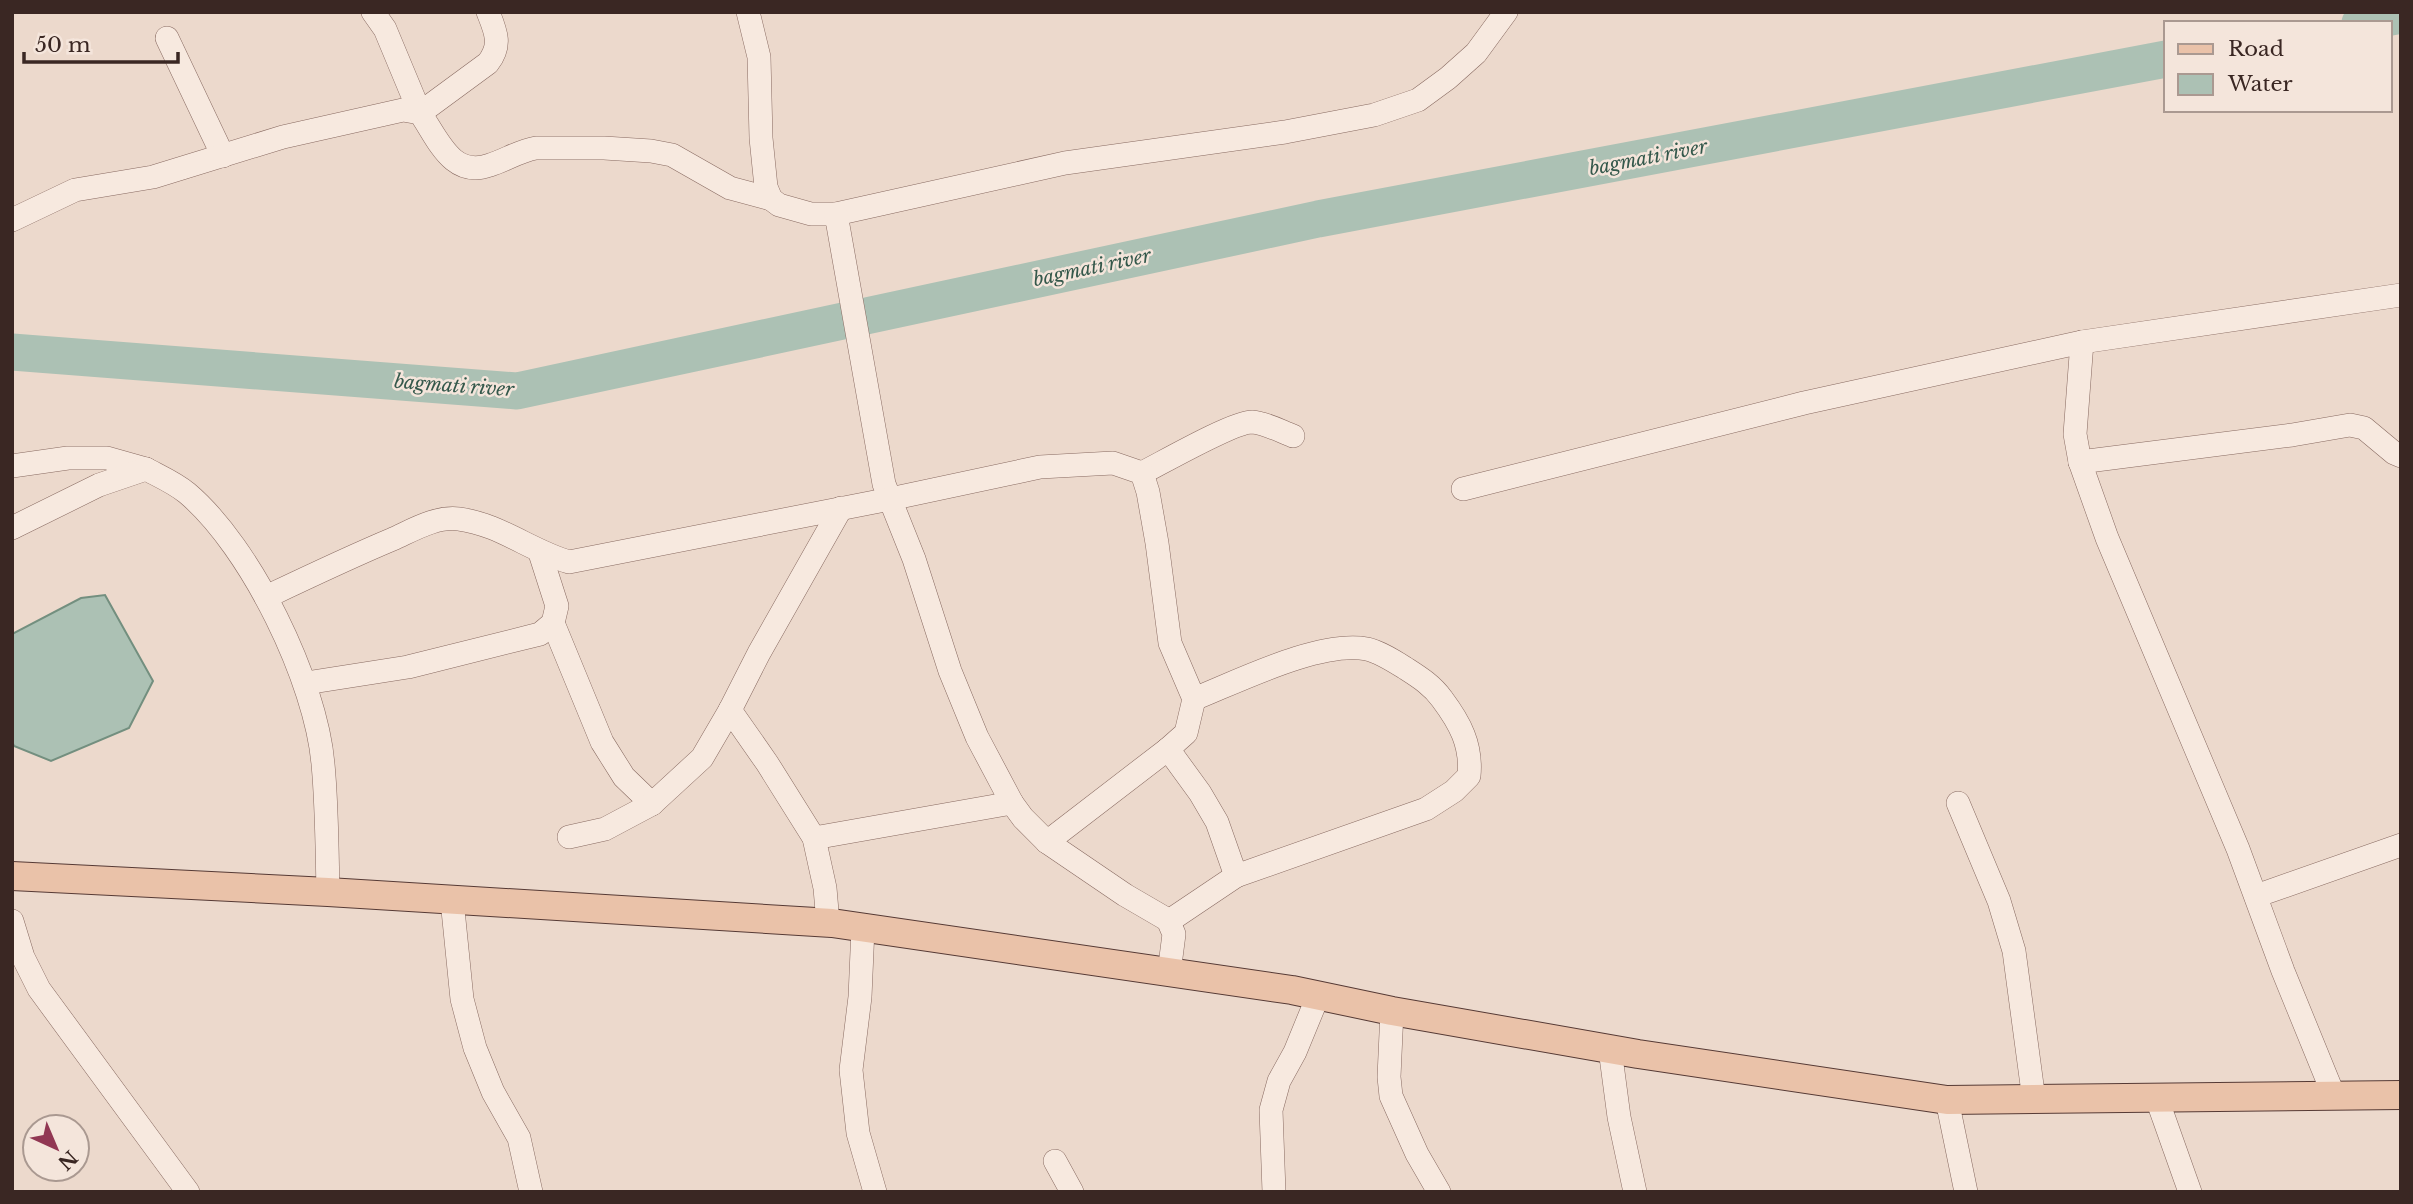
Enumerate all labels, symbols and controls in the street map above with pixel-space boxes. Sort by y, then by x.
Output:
scale bar [24,21,178,65]
legend [2164,21,2392,112]
text: 50 m [35,32,91,58]
text: Road [2228,36,2284,62]
text: Water [2227,71,2292,97]
water label: bagmati river [1587,135,1710,180]
water label: bagmati river [1031,244,1154,291]
water label: bagmati river [393,370,516,401]
north arrow [21,1113,91,1183]
text: N [53,1145,82,1174]

